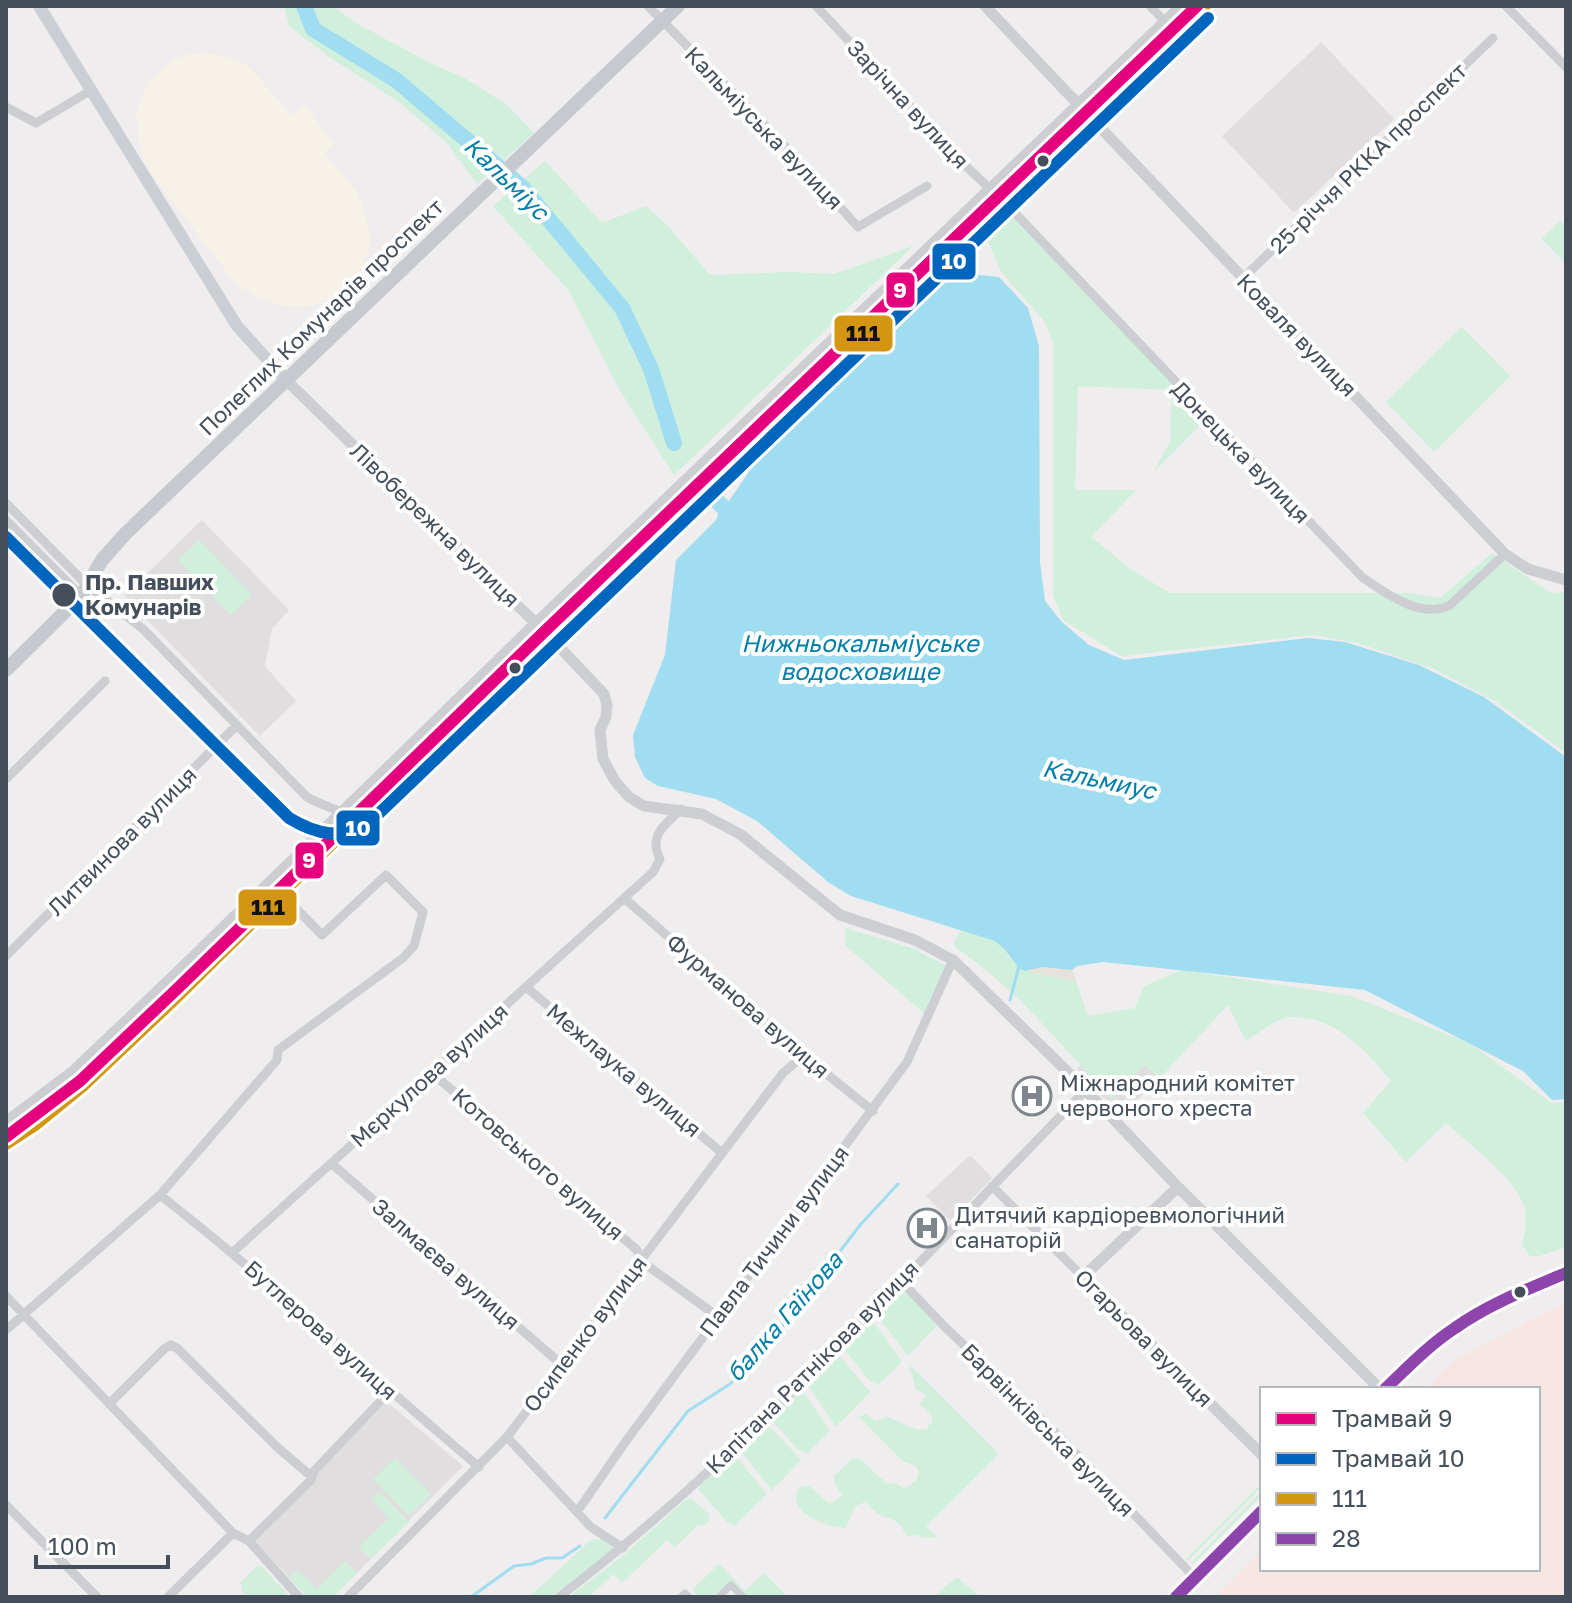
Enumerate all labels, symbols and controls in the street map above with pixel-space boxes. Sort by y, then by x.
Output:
street label: Зарічна вулиця [842,34,975,174]
street label: Кальміуська вулиця [680,41,849,215]
street label: 25-річчя РККА проспект [1264,56,1472,259]
water label: Кальміус [458,130,557,227]
unlabelled marker [1035,153,1051,169]
street label: Полеглих Комунарів проспект [193,192,449,441]
line badge: 10 [931,242,977,281]
text: 10 [941,247,967,274]
street label: Коваля вулиця [1232,268,1363,402]
line badge: 9 [885,271,916,309]
text: 9 [893,276,907,303]
line badge: 111 [833,314,894,353]
text: 111 [846,319,880,346]
street label: Донецька вулиця [1167,375,1316,528]
street label: Лівобережна вулиця [345,437,525,612]
place label: Пр. Павших Комунарiв [85,568,214,620]
marker: Пр. Павших Комунарiв [50,581,78,609]
water label: Нижньокальміуське водосховище [741,628,981,685]
unlabelled marker [507,660,523,676]
water label: Кальмиус [1040,752,1160,806]
street label: Литвинова вулиця [42,761,202,921]
line badge: 10 [335,809,381,847]
text: 10 [345,814,371,841]
line badge: 9 [294,841,325,880]
text: 9 [302,846,316,873]
line badge: 111 [237,888,298,927]
text: 111 [251,893,285,920]
street label: Фурманова вулиця [662,928,835,1084]
street label: Мєркулова вулиця [345,997,513,1152]
street label: Межлаука вулиця [542,997,707,1142]
place label: Міжнародний комітет червоного хреста [1060,1069,1295,1121]
hospital icon: Міжнародний комітет червоного хреста [1011,1075,1053,1117]
street label: Котовського вулиця [447,1082,630,1245]
street label: Павла Тичини вулиця [693,1140,854,1341]
street label: Залмаєва вулиця [367,1192,526,1335]
place label: Дитячий кардіоревмологічний санаторій [955,1201,1285,1253]
hospital icon: Дитячий кардіоревмологічний санаторій [906,1207,948,1249]
water label: балка Гаїнова [720,1244,849,1387]
street label: Осипенко вулиця [517,1250,652,1417]
street label: Бутлерова вулиця [240,1254,403,1405]
street label: Капітана Ратнікова вулиця [700,1255,924,1479]
street label: Огарьова вулиця [1070,1263,1219,1412]
unlabelled marker [1512,1284,1528,1300]
street label: Барвінківська вулиця [956,1337,1141,1522]
legend [1260,1387,1540,1571]
text: Трамвай 9 [1332,1403,1453,1432]
text: Трамвай 10 [1332,1443,1465,1472]
text: 111 [1332,1483,1367,1512]
scale bar [36,1519,168,1569]
text: 28 [1332,1523,1361,1552]
text: 100 m [48,1531,117,1560]

